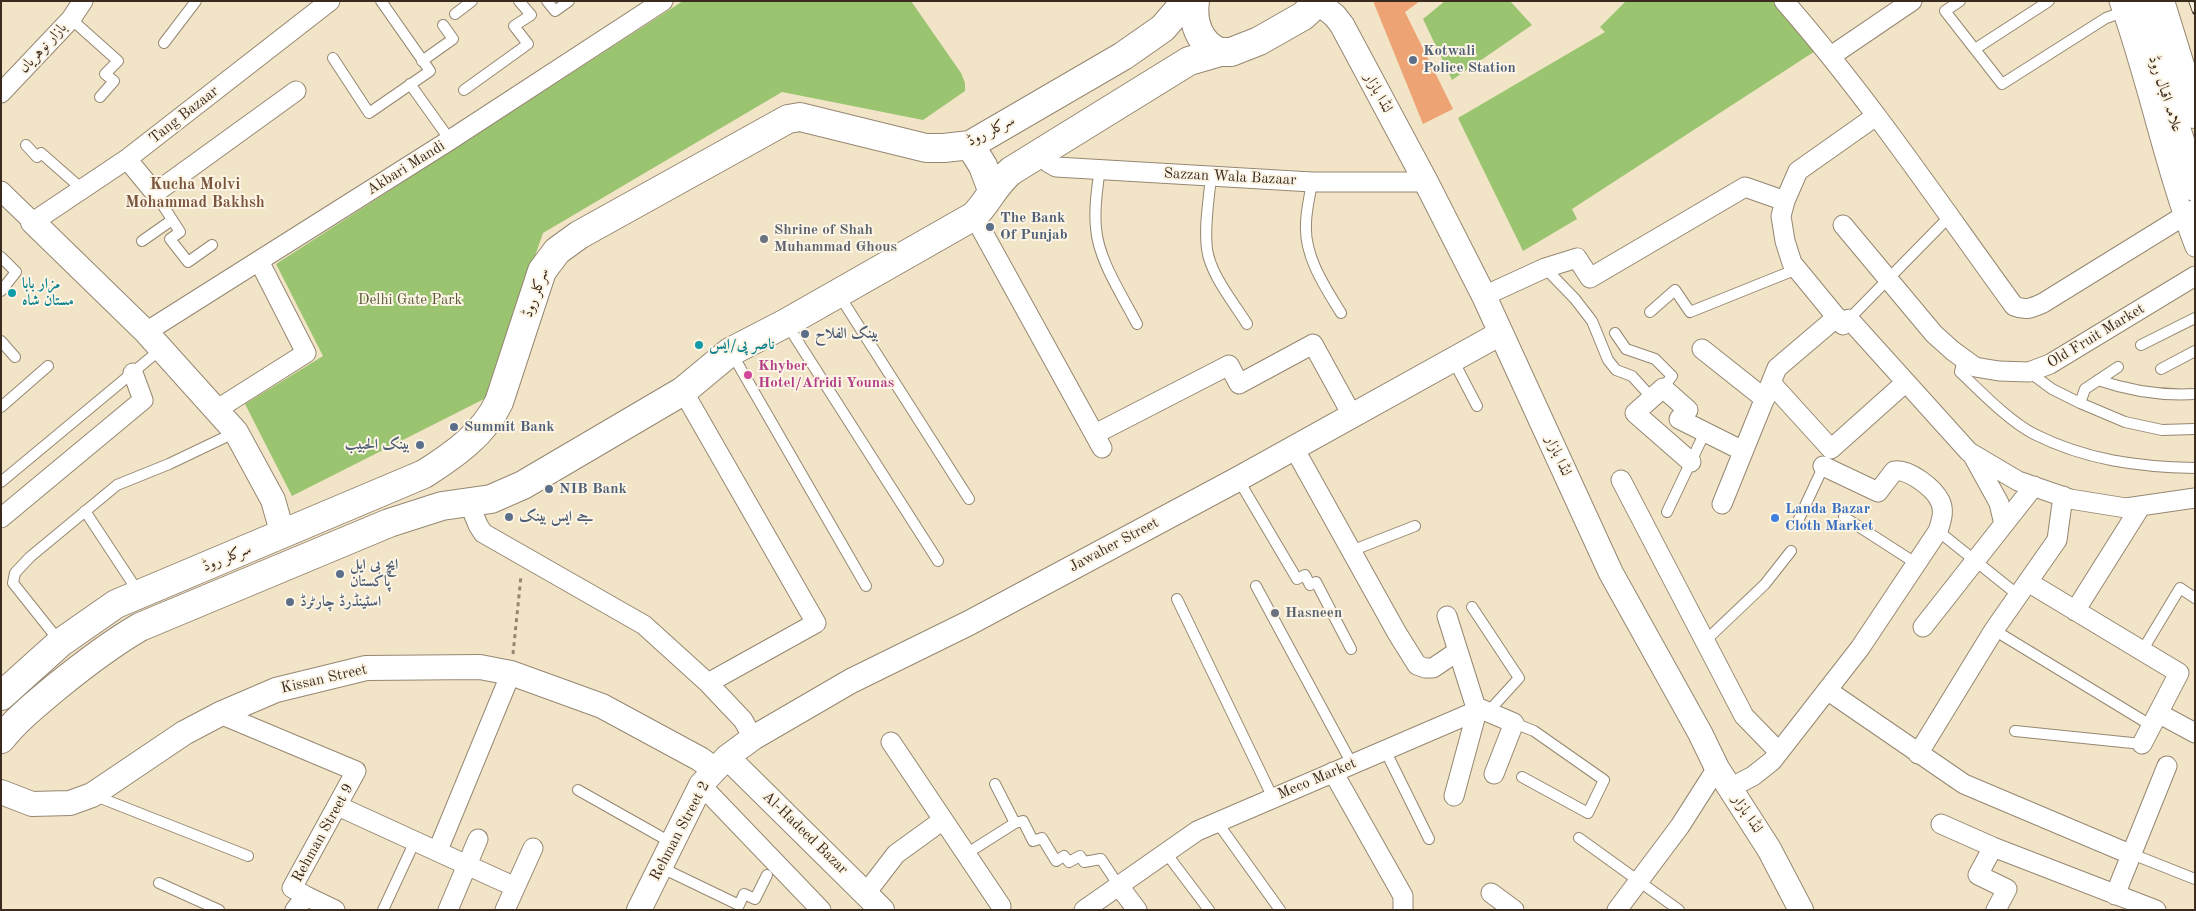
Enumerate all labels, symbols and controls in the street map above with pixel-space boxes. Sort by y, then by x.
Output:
street label: بازار نوہریاں [15,19,71,77]
place label: Kotwali Police Station [1423,42,1516,77]
marker: Kotwali Police Station [1407,54,1419,66]
street label: علامہ اقبال روڈ [2144,54,2186,134]
street label: لنڈا بازار [1360,70,1396,116]
street label: Tang Bazaar [146,82,222,148]
street label: سرکلر روڈ [964,111,1018,151]
street label: Akbari Mandi [364,137,448,199]
street label: Sazzan Wala Bazaar [1163,165,1297,189]
district label: Kucha Molvi Mohammad Bakhsh [125,175,265,213]
place label: The Bank Of Punjab [1000,209,1068,244]
place label: Shrine of Shah Muhammad Ghous [774,221,897,256]
marker: The Bank Of Punjab [984,221,996,233]
marker: Shrine of Shah Muhammad Ghous [758,233,770,245]
street label: سرکلر روڈ [519,266,553,320]
place label: مزار بابا مستان شاہ [22,275,74,310]
marker: مزار بابا مستان شاہ [6,287,18,299]
park label: Delhi Gate Park [358,291,462,309]
street label: Old Fruit Market [2044,300,2148,372]
place label: بینک الفلاح [815,325,879,343]
marker: بینک الفلاح [799,328,811,340]
place label: ناصر پی/ایس [709,336,774,354]
marker: ناصر پی/ایس [693,339,705,351]
place label: Khyber Hotel/Afridi Younas [758,357,894,392]
marker: Khyber Hotel/Afridi Younas [742,369,754,381]
place label: Summit Bank [464,418,555,436]
marker: Summit Bank [448,421,460,433]
street label: لنڈا بازار [1541,433,1575,479]
place label: بينک الحبيب [345,436,410,454]
marker: بينک الحبيب [414,439,426,451]
place label: NIB Bank [559,480,627,498]
marker: NIB Bank [543,483,555,495]
place label: Landa Bazar Cloth Market [1785,500,1874,535]
place label: جے ایس بینک [519,508,594,526]
marker: جے ایس بینک [503,511,515,523]
marker: Landa Bazar Cloth Market [1769,512,1781,524]
street label: Jawaher Street [1066,514,1162,576]
street label: سرکلر روڈ [200,540,254,576]
place label: ایچ بی ایل پاکستان [350,556,398,591]
marker: ایچ بی ایل پاکستان [334,568,346,580]
place label: اسٹینڈرڈ چارٹرڈ [300,593,381,611]
marker: اسٹینڈرڈ چارٹرڈ [284,596,296,608]
place label: Hasneen [1285,604,1342,622]
marker: Hasneen [1269,607,1281,619]
street label: Kissan Street [279,660,369,698]
street label: Meco Market [1275,754,1359,804]
street label: Rehman Street 2 [646,778,714,884]
street label: Rehman Street 9 [288,781,358,885]
street label: Al-Hadeed Bazar [759,788,851,878]
street label: لنڈا بازار [1728,791,1766,837]

